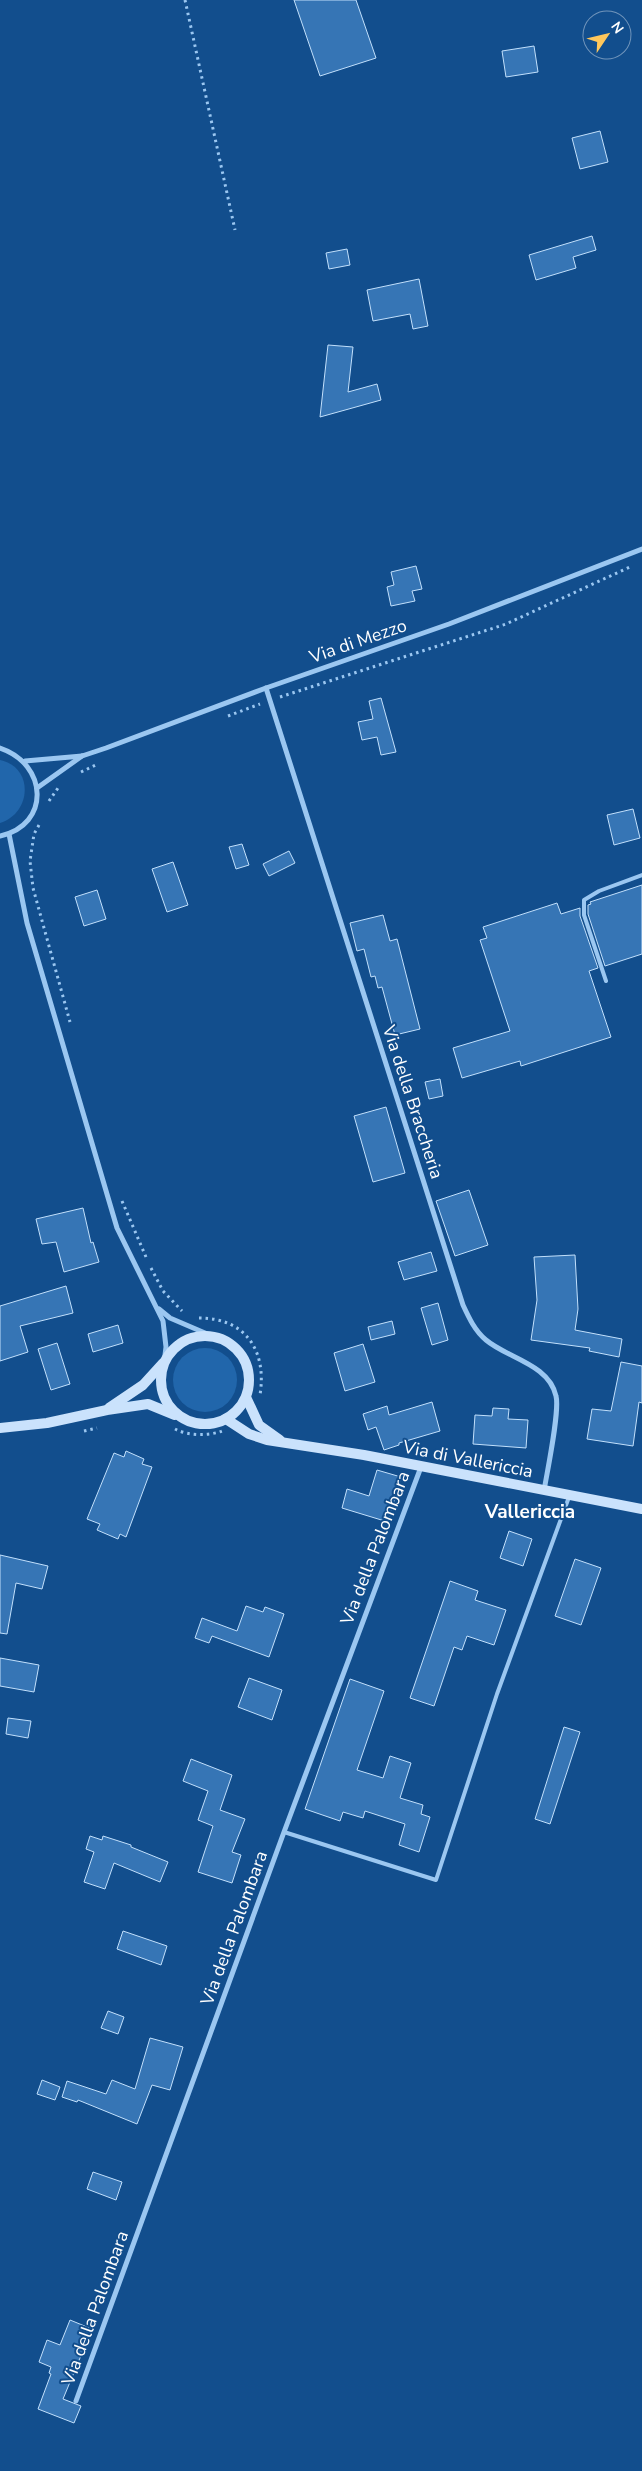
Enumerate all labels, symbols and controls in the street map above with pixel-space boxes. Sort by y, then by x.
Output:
north arrow [582,10,632,60]
text: N [606,18,628,38]
street label: Via di Mezzo [305,613,410,669]
street label: Via della Braccheria [377,1021,449,1182]
street label: Via di Vallericcia [400,1434,535,1483]
street label: Via della Palombara [334,1468,415,1629]
district label: Vallericcia [484,1499,575,1525]
street label: Via della Palombara [195,1847,273,2009]
street label: Via della Palombara [56,2227,134,2389]

